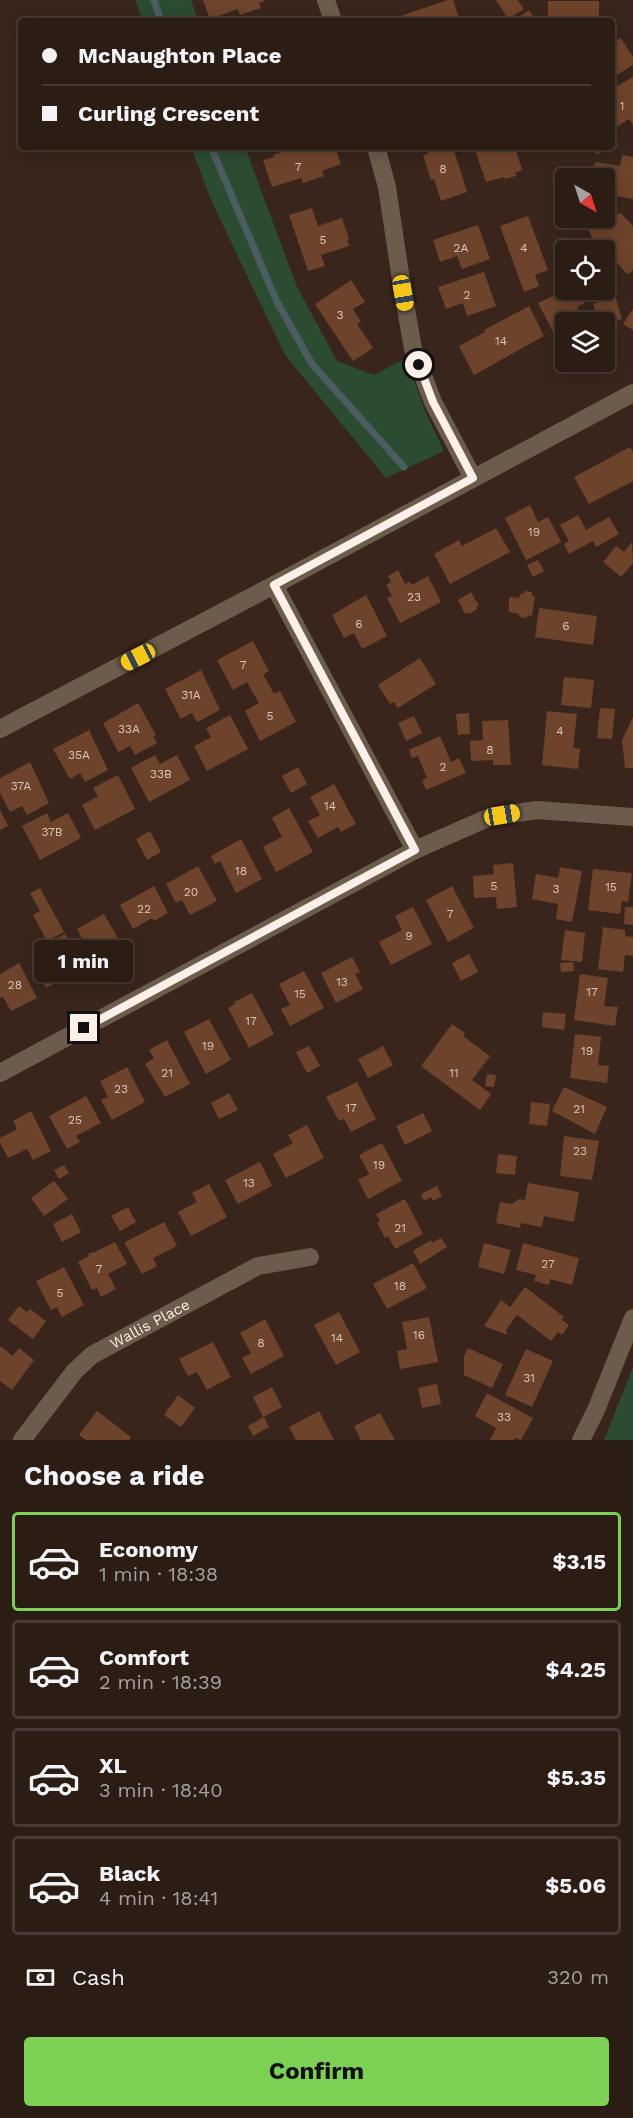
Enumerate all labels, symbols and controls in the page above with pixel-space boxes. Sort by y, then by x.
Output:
text: McNaughton Place [78,43,282,68]
house number: 1 [620,99,624,113]
text: Curling Crescent [78,101,259,126]
house number: 7 [295,160,302,174]
house number: 8 [439,162,447,176]
north arrow [555,168,615,228]
map controls [555,168,615,372]
house number: 5 [320,233,327,247]
button: locate [555,240,615,300]
house number: 2A [454,241,469,255]
house number: 4 [520,241,528,255]
car [391,274,415,312]
house number: 2 [464,288,471,302]
house number: 3 [337,308,344,322]
button: layers [555,312,615,372]
house number: 14 [495,334,507,348]
route start [405,351,432,378]
house number: 19 [528,525,540,539]
house number: 23 [407,590,421,604]
house number: 6 [355,617,363,631]
house number: 6 [562,619,570,633]
car [118,641,158,673]
house number: 7 [240,658,247,672]
house number: 31A [181,688,201,702]
house number: 5 [267,709,274,723]
house number: 33A [118,722,140,736]
house number: 4 [556,724,564,738]
house number: 8 [486,743,494,757]
house number: 35A [68,748,90,762]
house number: 2 [440,760,447,774]
house number: 33B [150,767,172,781]
house number: 37A [11,779,31,793]
house number: 14 [324,799,336,813]
car [483,803,521,827]
house number: 37B [41,825,63,839]
house number: 18 [235,864,247,878]
house number: 5 [491,879,498,893]
house number: 15 [605,880,617,894]
house number: 3 [553,882,560,896]
house number: 20 [184,885,198,899]
house number: 22 [137,902,151,916]
house number: 7 [447,907,454,921]
house number: 9 [405,929,413,943]
callout: 1 min [34,941,134,983]
text: 1 min [58,949,109,973]
house number: 13 [336,975,348,989]
house number: 28 [8,978,22,992]
house number: 17 [586,985,598,999]
house number: 15 [294,987,306,1001]
route end [70,1014,97,1041]
house number: 17 [245,1014,257,1028]
house number: 19 [202,1039,214,1053]
house number: 19 [581,1044,593,1058]
house number: 21 [161,1066,173,1080]
house number: 11 [449,1066,459,1080]
house number: 23 [114,1082,128,1096]
house number: 17 [345,1101,357,1115]
house number: 21 [573,1102,585,1116]
house number: 25 [68,1113,82,1127]
house number: 23 [573,1144,587,1158]
house number: 19 [373,1158,385,1172]
house number: 13 [243,1176,255,1190]
house number: 21 [394,1221,406,1235]
house number: 27 [541,1257,555,1271]
house number: 7 [96,1262,103,1276]
house number: 18 [394,1279,406,1293]
house number: 5 [57,1286,64,1300]
street label: Wallis Place [107,1295,193,1353]
house number: 16 [413,1328,425,1342]
house number: 14 [331,1331,343,1345]
house number: 8 [257,1336,265,1350]
house number: 31 [523,1371,535,1385]
house number: 33 [497,1410,511,1424]
text: Choose a ride [24,1460,204,1492]
icon: car [27,1535,81,1589]
text: Economy [99,1537,198,1562]
text: $3.15 [552,1549,606,1574]
text: 1 min · 18:38 [99,1562,218,1586]
icon: car [27,1643,81,1697]
text: Comfort [99,1645,189,1670]
text: $4.25 [545,1657,606,1682]
text: 2 min · 18:39 [99,1670,222,1694]
icon: car [27,1751,81,1805]
text: XL [99,1753,127,1778]
text: $5.35 [547,1765,606,1790]
text: 3 min · 18:40 [99,1778,223,1802]
icon: car [27,1859,81,1913]
text: Black [99,1861,160,1886]
text: $5.06 [545,1873,606,1898]
text: 4 min · 18:41 [99,1886,218,1910]
icon: cash [24,1961,57,1994]
text: Cash [72,1965,125,1990]
text: 320 m [547,1965,609,1989]
button: Confirm [24,2037,609,2106]

